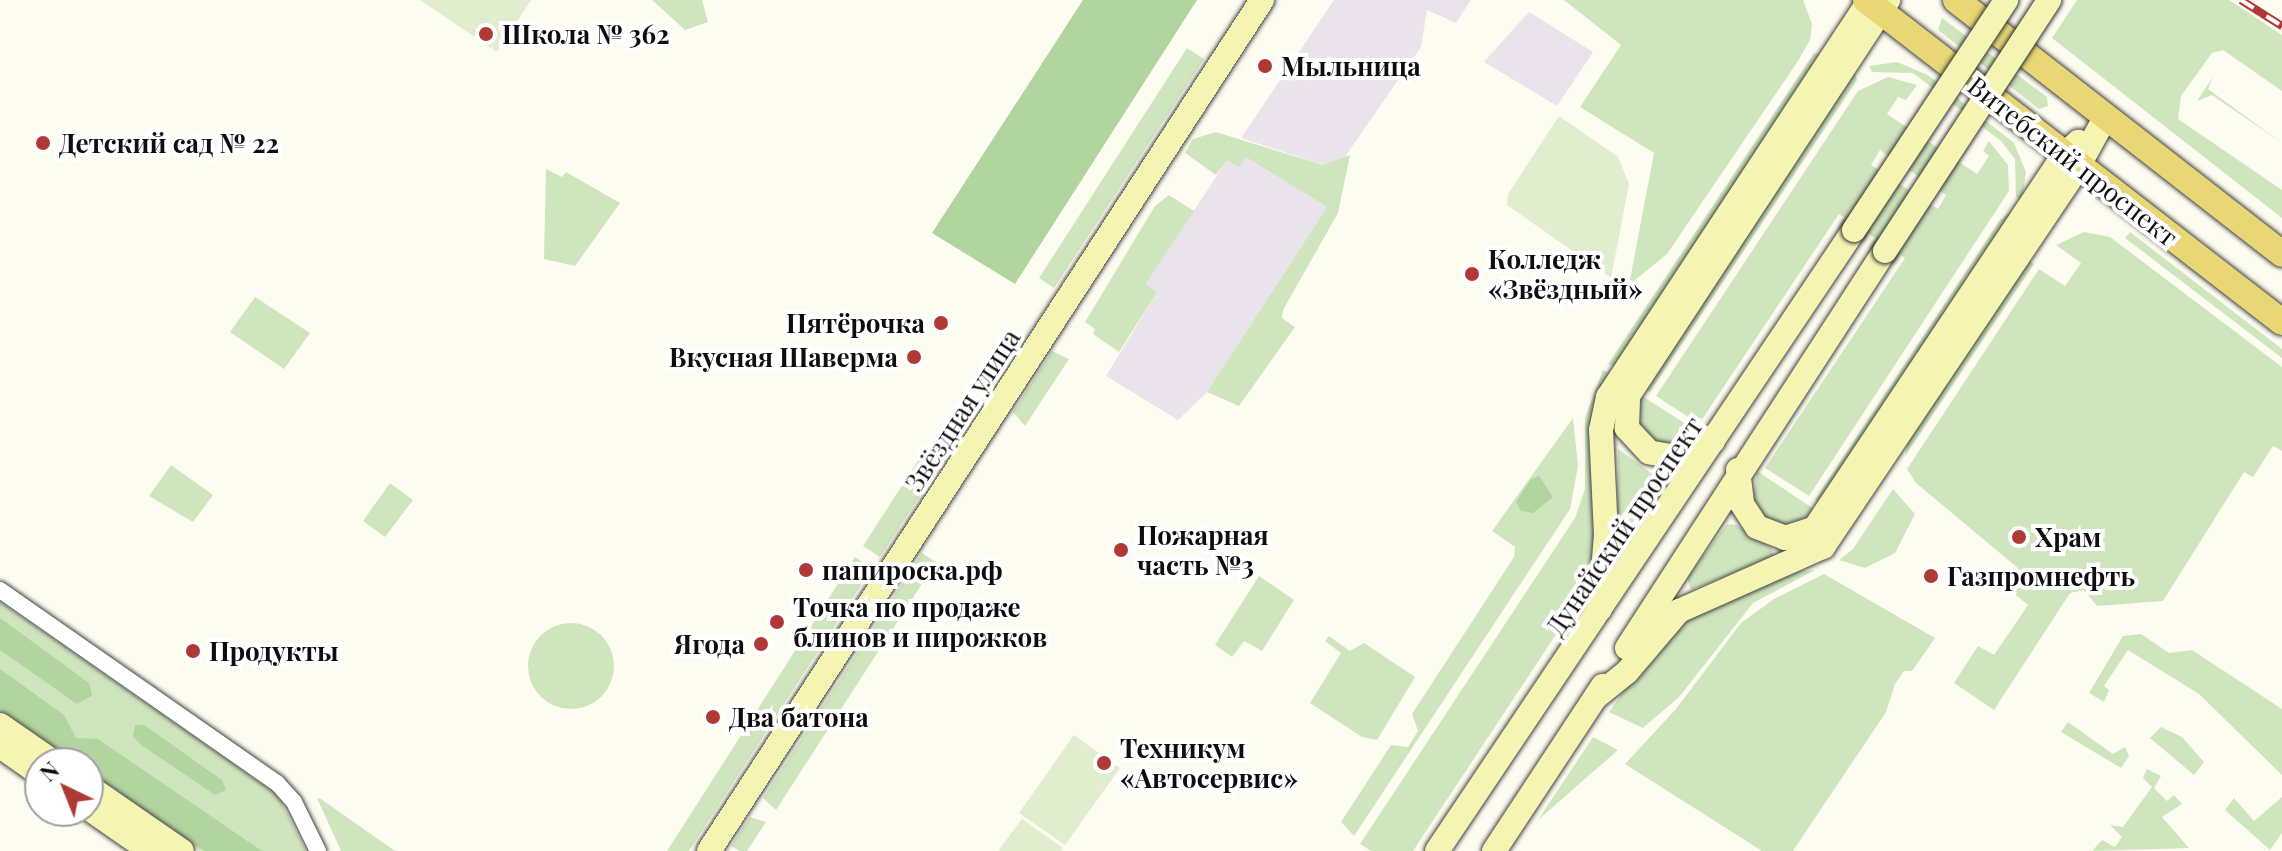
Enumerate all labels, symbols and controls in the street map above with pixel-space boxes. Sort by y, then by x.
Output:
place label: Школа № 362 [502,18,670,50]
marker: Школа № 362 [477,25,495,43]
place label: Мыльница [1281,50,1421,82]
marker: Мыльница [1256,57,1274,75]
street label: Витебский проспект [1962,69,2184,253]
place label: Детский сад № 22 [59,127,279,159]
marker: Детский сад № 22 [34,134,52,152]
place label: Колледж «Звёздный» [1488,243,1643,304]
marker: Колледж «Звёздный» [1463,265,1481,283]
place label: Пятёрочка [786,307,925,339]
marker: Пятёрочка [932,314,950,332]
street label: Звёздная улица [898,323,1026,497]
place label: Вкусная Шаверма [669,341,898,373]
marker: Вкусная Шаверма [905,348,923,366]
street label: Дунайский проспект [1539,411,1709,641]
place label: Пожарная часть №3 [1137,519,1269,580]
place label: Храм [2035,521,2101,553]
marker: Храм [2010,528,2028,546]
marker: Пожарная часть №3 [1112,541,1130,559]
place label: папироска.рф [822,554,1003,586]
place label: Газпромнефть [1947,560,2135,592]
marker: папироска.рф [797,561,815,579]
marker: Газпромнефть [1922,567,1940,585]
place label: Точка по продаже блинов и пирожков [793,591,1047,652]
marker: Точка по продаже блинов и пирожков [768,613,786,631]
place label: Ягода [674,628,745,660]
place label: Продукты [209,635,339,667]
marker: Ягода [752,635,770,653]
marker: Продукты [184,642,202,660]
place label: Два батона [729,701,869,733]
marker: Два батона [704,708,722,726]
place label: Техникум «Автосервис» [1120,732,1298,794]
north arrow [24,747,104,827]
marker: Техникум «Автосервис» [1095,754,1113,772]
text: N [33,755,65,787]

